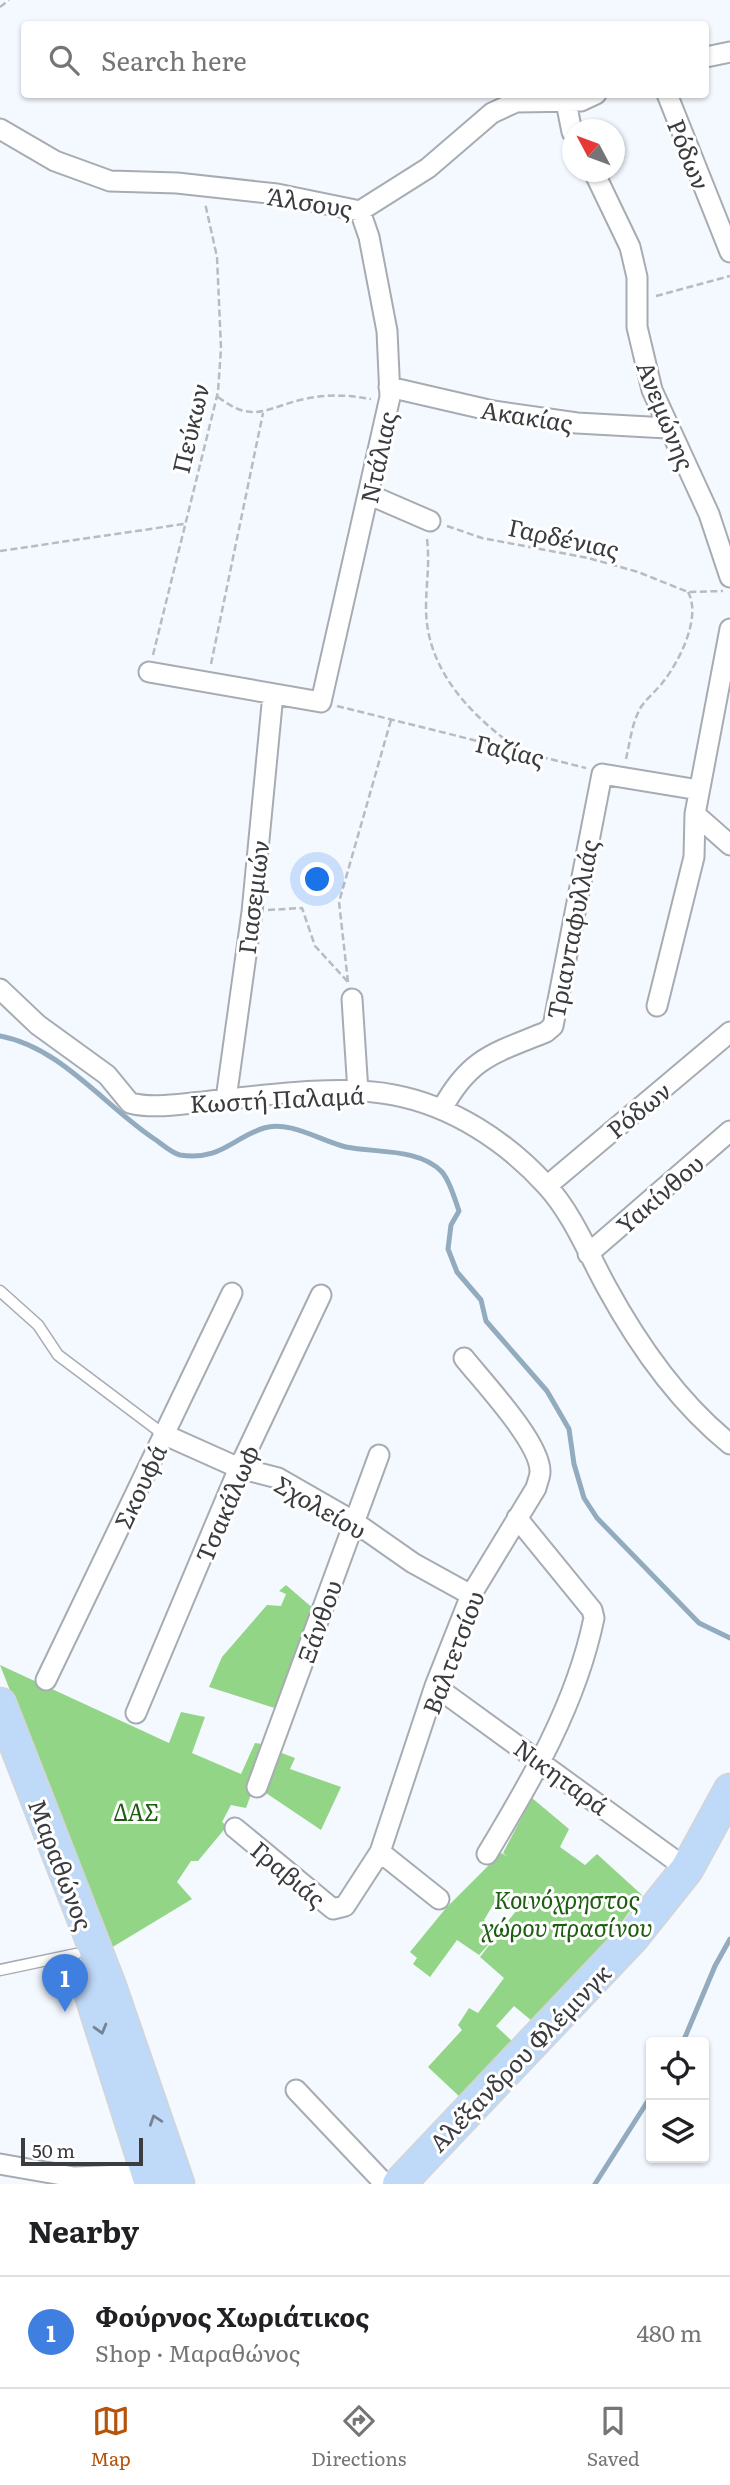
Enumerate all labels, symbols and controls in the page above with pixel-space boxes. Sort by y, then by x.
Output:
search box [21,21,709,98]
text: Search here [101,40,247,79]
icon: search [45,41,83,79]
street label: Ρόδων [660,113,720,195]
north arrow [562,119,625,182]
street label: Άλσους [265,177,355,225]
street label: Ανεμώνης [629,355,705,475]
street label: Πεύκων [162,379,216,477]
street label: Ακακίας [479,390,575,440]
street label: Ντάλιας [350,408,404,506]
street label: Γαρδένιας [505,508,623,566]
street label: Γαζίας [472,724,548,774]
street label: Τριανταφυλλιάς [536,836,606,1022]
street label: Γιασεμιών [228,838,276,956]
your location [300,862,334,896]
street label: Ρόδων [598,1072,678,1146]
street label: Κωστή Παλαμά [189,1076,365,1120]
street label: Υακίνθου [608,1145,710,1241]
street label: Σκουφά [104,1438,174,1534]
street label: Τσακάλωφ [186,1439,266,1567]
street label: Σχολείου [268,1466,374,1546]
street label: Ξάνθου [287,1575,349,1667]
street label: Βαλτετσίου [412,1585,492,1719]
street label: Νικηταρά [507,1730,617,1822]
street label: Μαραθώνος [21,1793,103,1935]
park label: ΔΑΣ [113,1793,159,1828]
street label: Γραβιάς [244,1831,334,1915]
park label: Κοινόχρηστος χώρου πρασίνου [481,1881,653,1944]
pin: 1 [42,1954,88,2012]
street label: Αλέξανδρου Φλέμινγκ [420,1955,618,2159]
one-way arrow [92,2023,107,2035]
map controls [646,2037,709,2163]
button: locate [646,2037,709,2100]
button: layers [646,2100,709,2163]
one-way arrow [149,2114,163,2126]
scale bar [21,2135,144,2167]
text: 50 m [32,2136,75,2164]
text: Nearby [28,2208,139,2252]
text: Φούρνος Χωριάτικος [95,2296,369,2335]
text: 1 [46,2315,56,2349]
text: 480 m [636,2315,702,2349]
text: Shop · Μαραθώνος [95,2335,300,2369]
tab: Map [90,2402,131,2472]
tab: Directions [311,2402,406,2472]
tab: Saved [587,2402,640,2472]

